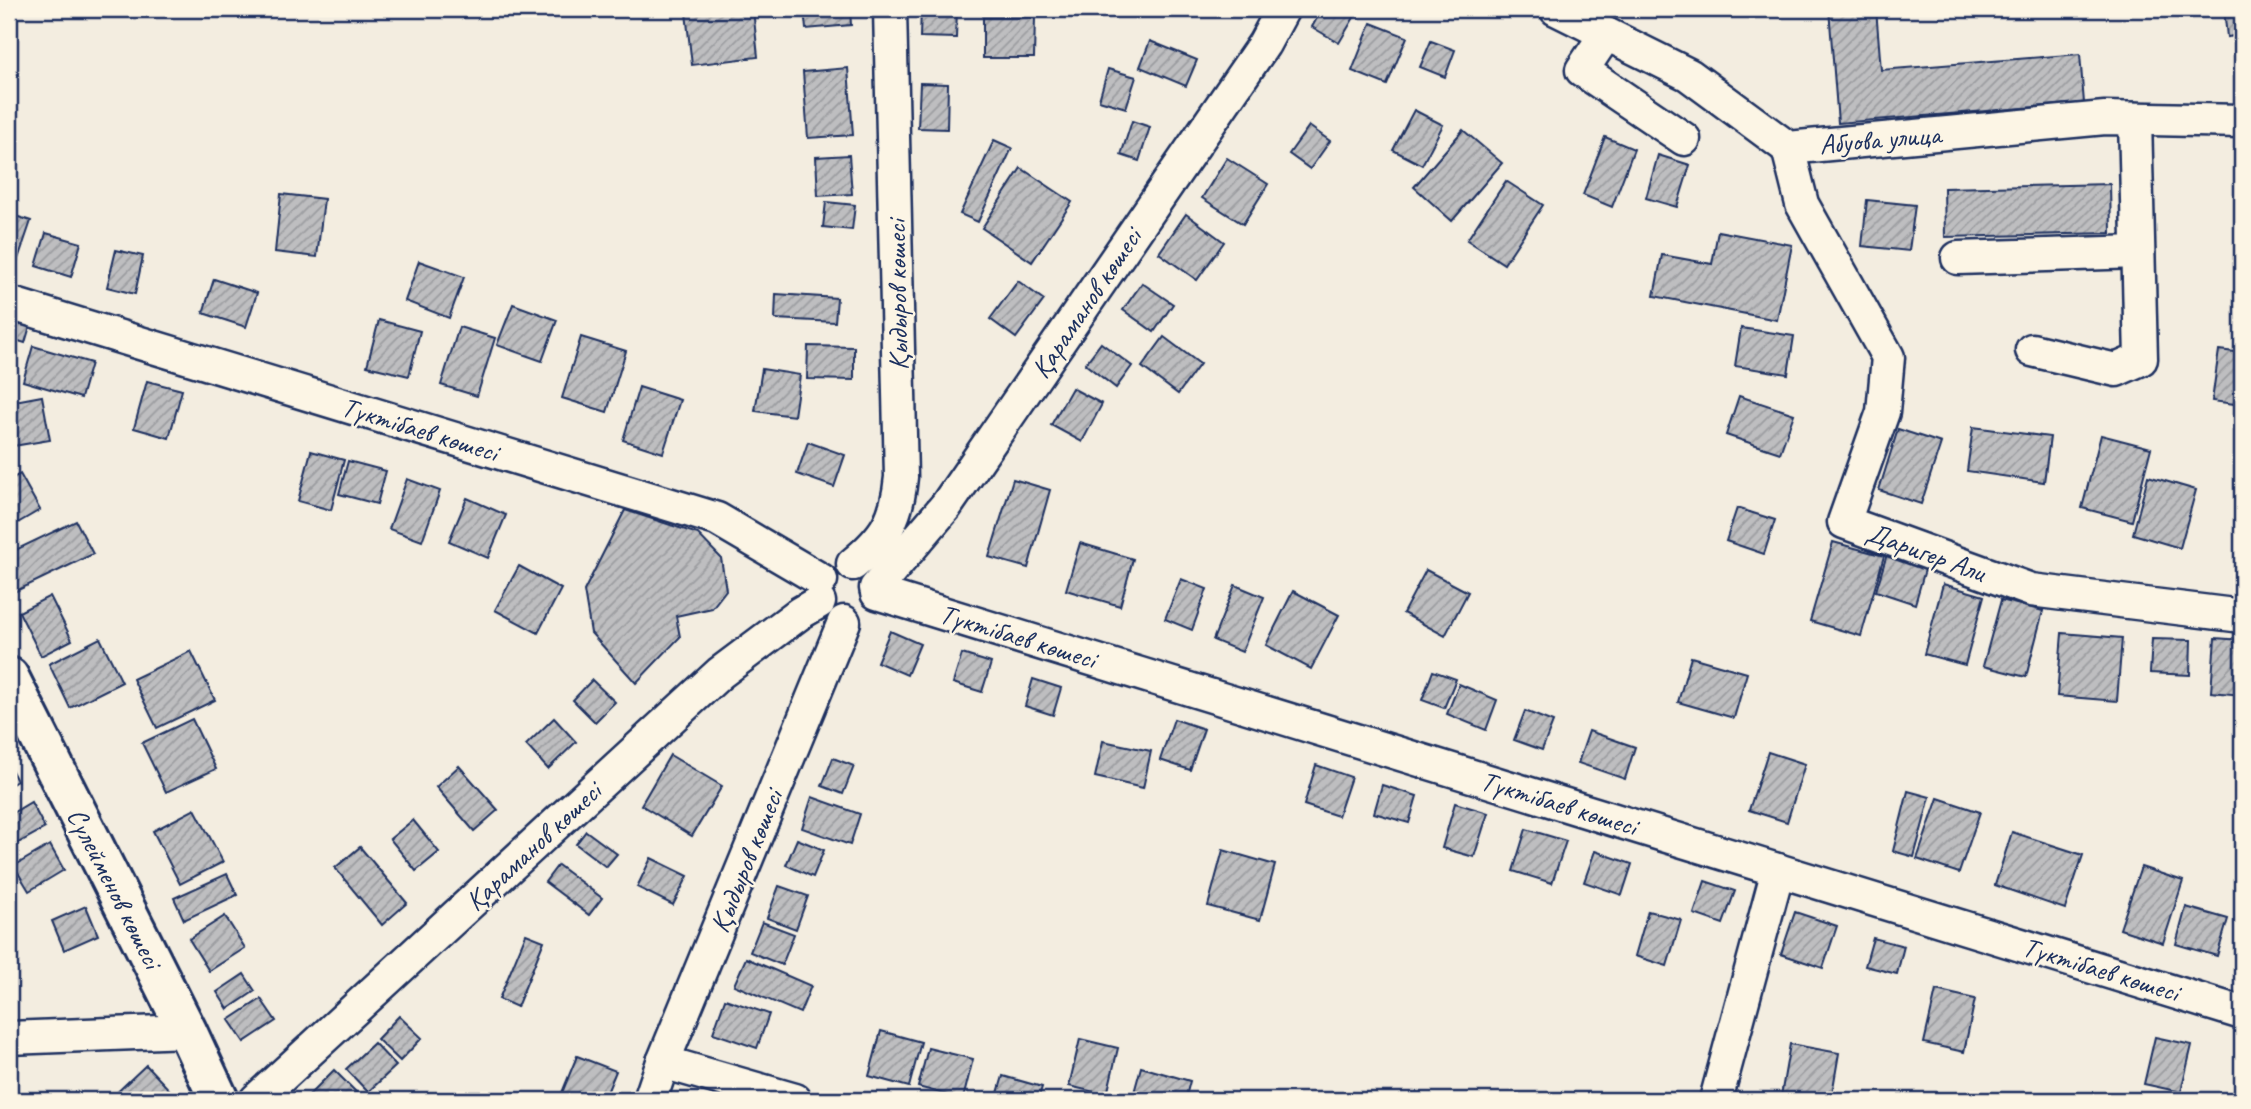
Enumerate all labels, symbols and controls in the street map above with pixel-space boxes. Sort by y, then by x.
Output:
street label: Абуова улица [1818,116,1945,162]
street label: Қыдыров көшесі [878,215,916,371]
street label: Қараманов көшесі [1023,218,1151,385]
street label: Түктібаев көшесі [338,389,506,470]
street label: Даригер Али [1862,514,1992,590]
street label: Түктібаев көшесі [936,596,1104,677]
street label: Түктібаев көшесі [1477,763,1645,844]
street label: Қараманов көшесі [458,771,611,918]
street label: Қыдыров көшесі [702,781,792,938]
street label: Сүлейменов көшесі [60,802,172,978]
street label: Түктібаев көшесі [2019,929,2187,1010]

